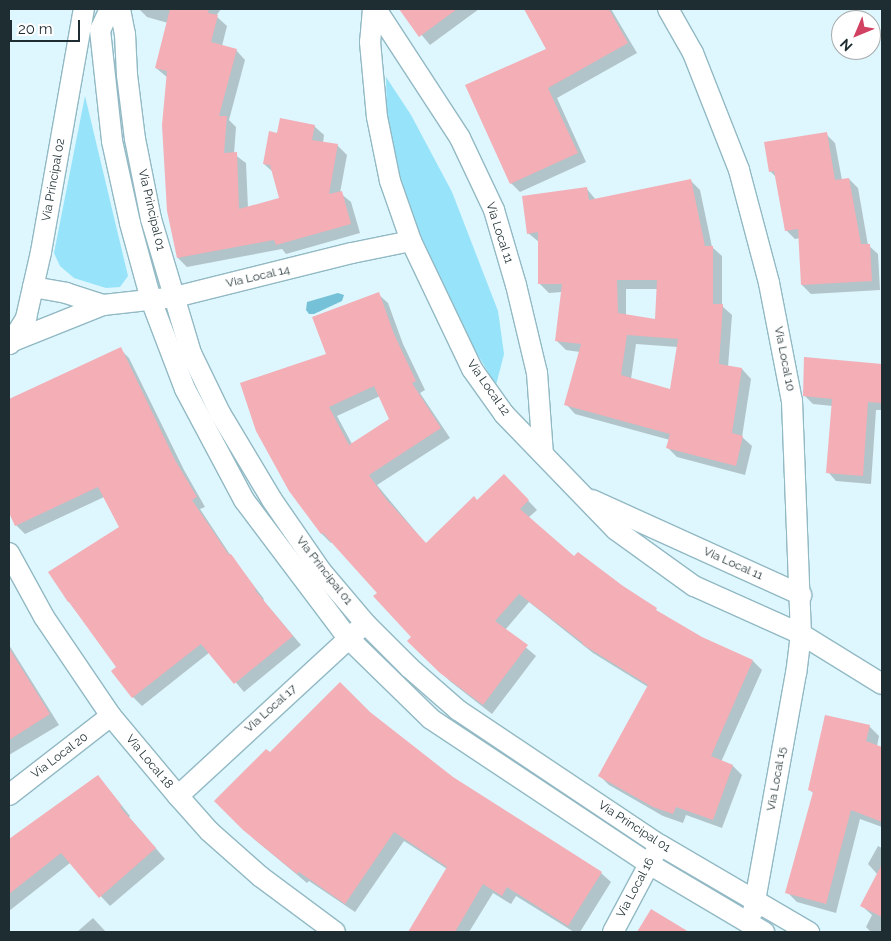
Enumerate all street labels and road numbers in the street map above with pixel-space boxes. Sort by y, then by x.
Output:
street label: Via Principal 02 [40,137,68,223]
street label: Via Principal 01 [135,168,167,252]
street label: Via Local 11 [482,200,516,266]
street label: Via Local 14 [224,263,292,291]
street label: Via Local 10 [771,325,797,393]
street label: Via Local 12 [463,357,513,419]
street label: Via Principal 01 [293,534,355,608]
street label: Via Local 11 [701,544,765,584]
street label: Via Local 17 [242,682,300,736]
street label: Via Local 20 [29,730,91,782]
street label: Via Local 18 [122,732,176,792]
street label: Via Local 15 [764,745,790,813]
street label: Via Principal 01 [595,798,673,856]
street label: Via Local 16 [614,855,658,921]

